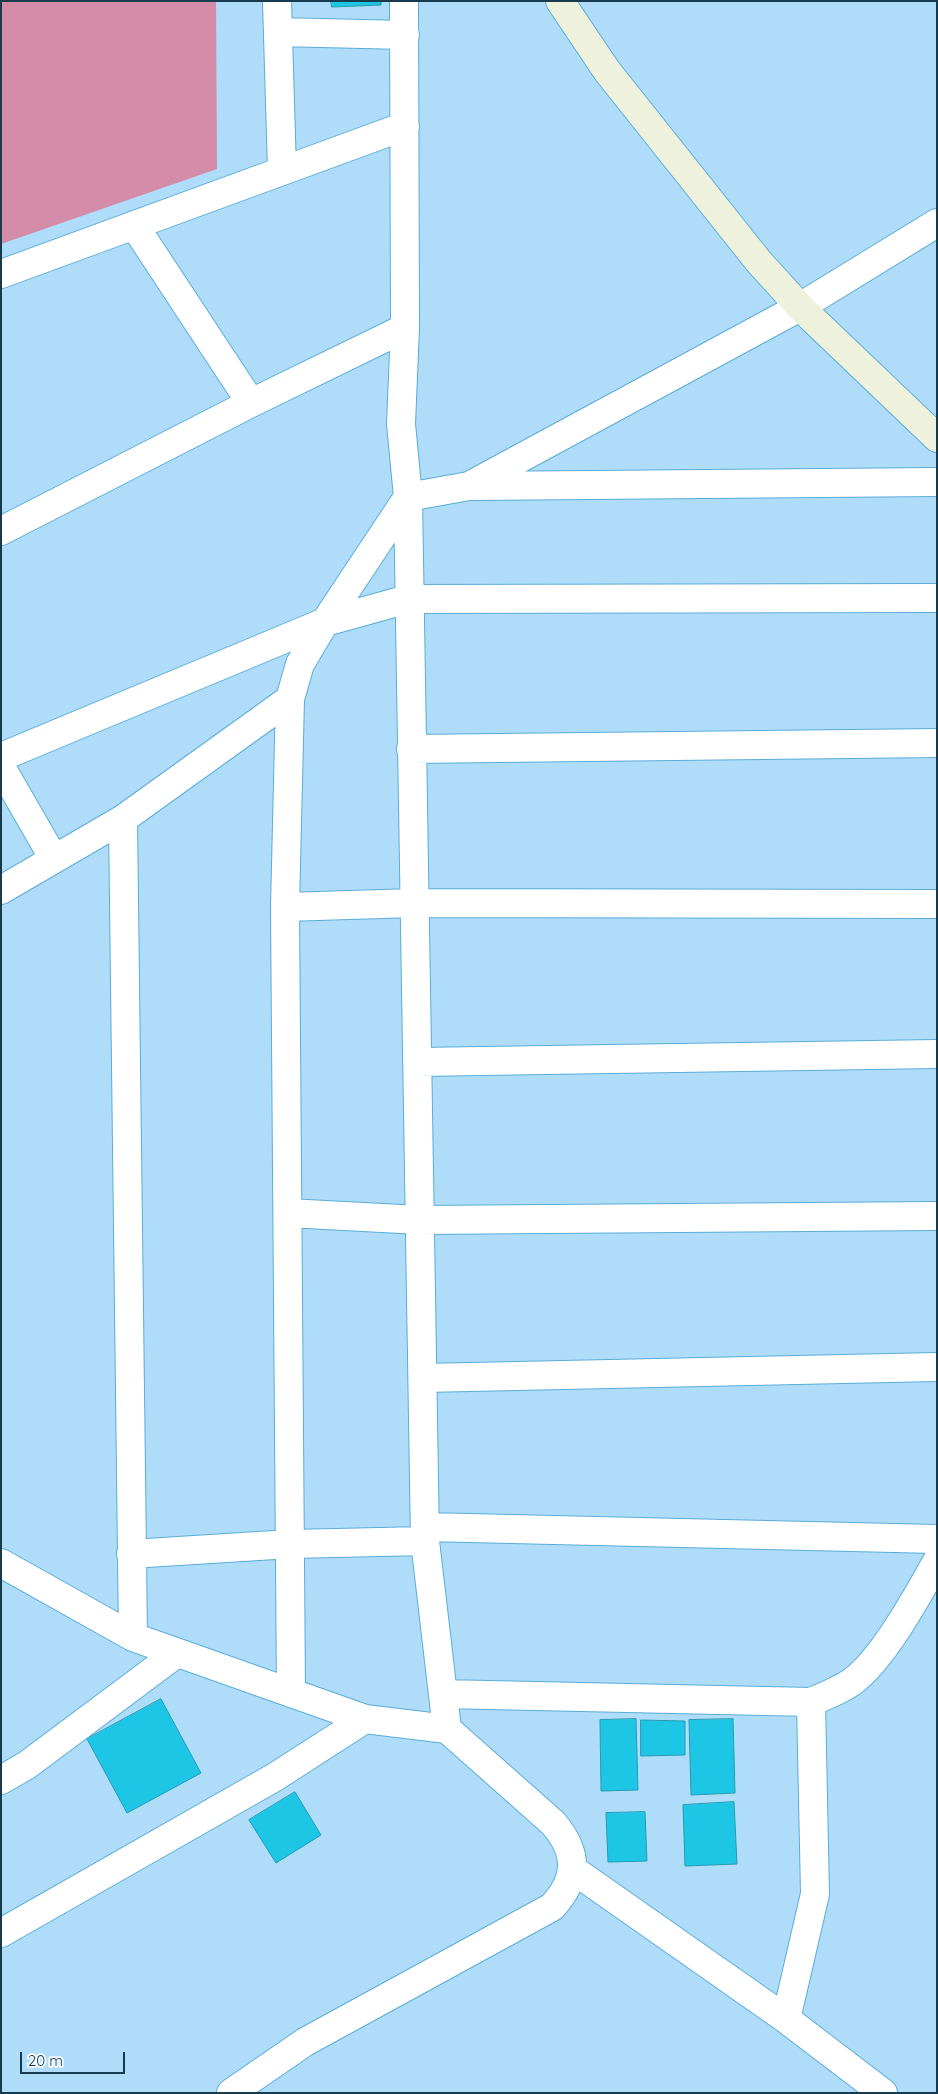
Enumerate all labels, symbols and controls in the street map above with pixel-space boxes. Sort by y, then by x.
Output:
scale bar [22,2042,128,2074]
text: 20 m [28,2051,63,2070]

